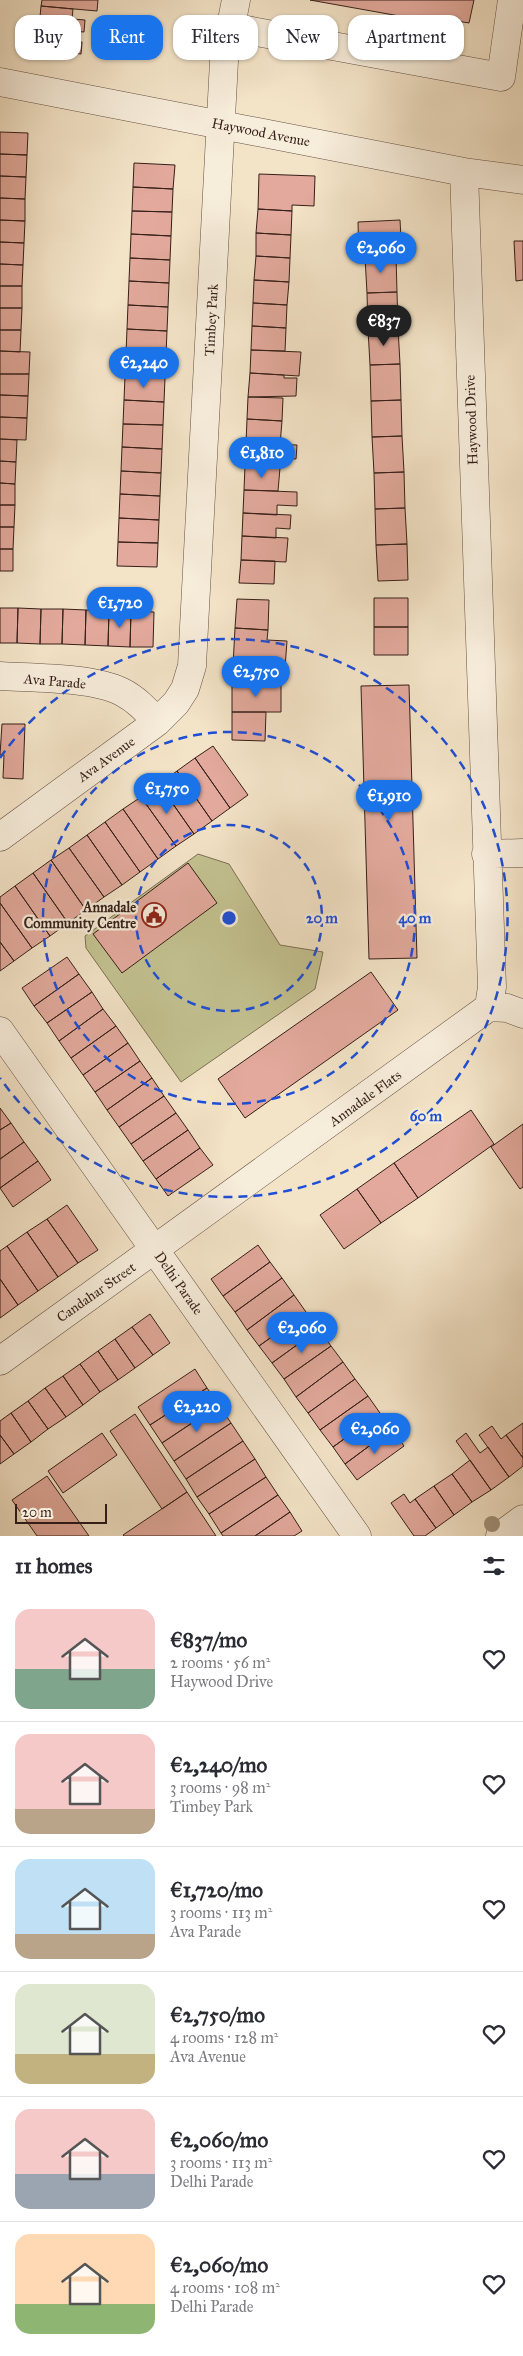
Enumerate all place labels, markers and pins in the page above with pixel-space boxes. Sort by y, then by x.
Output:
pin: €2,060 [340,232,422,274]
pin: €837 [354,304,414,347]
pin: €2,240 [103,346,185,389]
pin: €1,810 [221,436,303,479]
pin: €1,720 [79,586,161,629]
pin: €2,750 [215,656,297,698]
pin: €1,750 [126,772,208,815]
pin: €1,910 [348,780,430,822]
place label: Annadale Community Centre [24,899,136,933]
public building icon: Annadale Community Centre [141,902,167,928]
centre of rings [220,909,238,927]
pin: €2,060 [261,1312,343,1354]
pin: €2,220 [156,1390,238,1433]
pin: €2,060 [334,1412,416,1455]

